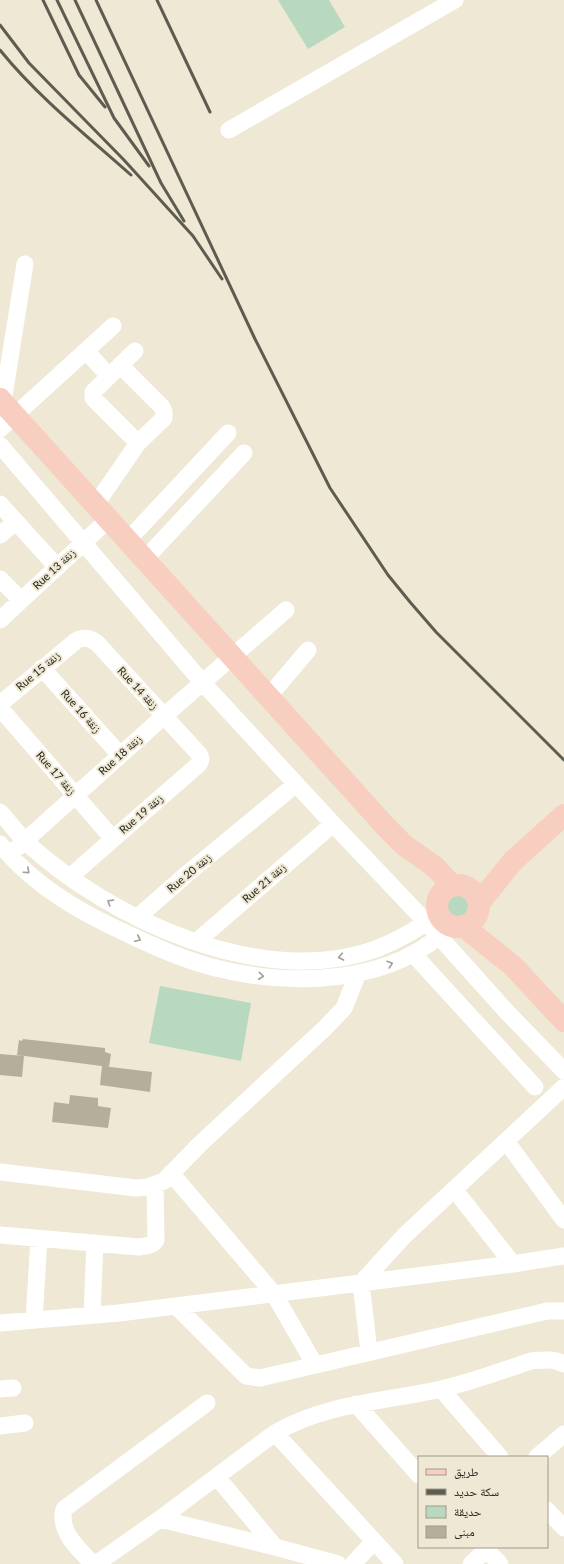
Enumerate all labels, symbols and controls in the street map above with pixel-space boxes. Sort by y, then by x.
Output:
street label: Rue 13 زنقة [30,546,78,592]
street label: Rue 15 زنقة [13,648,62,693]
street label: Rue 14 زنقة [115,664,161,712]
street label: Rue 16 زنقة [59,686,104,735]
street label: Rue 18 زنقة [95,732,144,777]
street label: Rue 17 زنقة [34,748,79,797]
street label: Rue 19 زنقة [116,791,165,836]
street label: Rue 20 زنقة [164,850,213,895]
street label: Rue 21 زنقة [239,860,288,905]
one-way arrow [23,867,30,874]
one-way arrow [107,900,114,907]
one-way arrow [133,934,141,942]
one-way arrow [337,952,344,961]
one-way arrow [386,960,393,969]
one-way arrow [258,971,265,980]
legend [418,1456,548,1548]
text: طريق [454,1464,479,1479]
text: سكة حديد [454,1484,499,1499]
text: حديقة [454,1504,482,1519]
text: مبنى [454,1524,475,1539]

